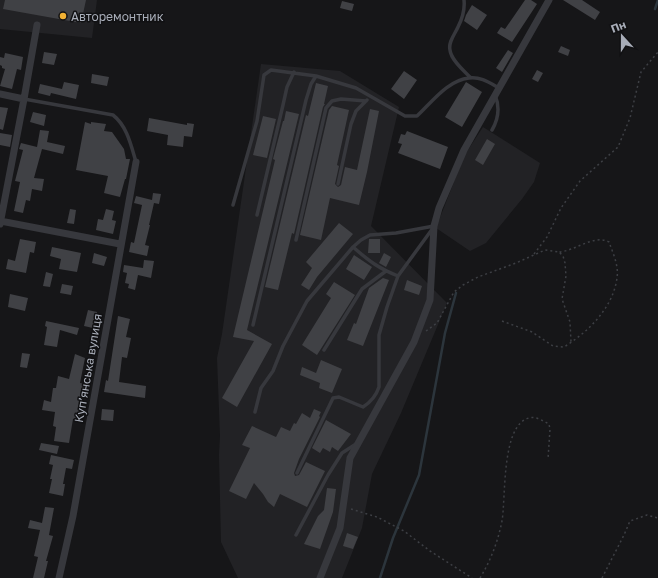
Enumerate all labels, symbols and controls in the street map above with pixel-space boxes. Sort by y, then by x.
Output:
place label: Авторемонтник [71,9,164,24]
marker: Авторемонтник [58,11,68,21]
north arrow [602,16,642,56]
text: Пн [609,17,628,35]
street label: Купʼянська вулиця [71,312,105,424]

